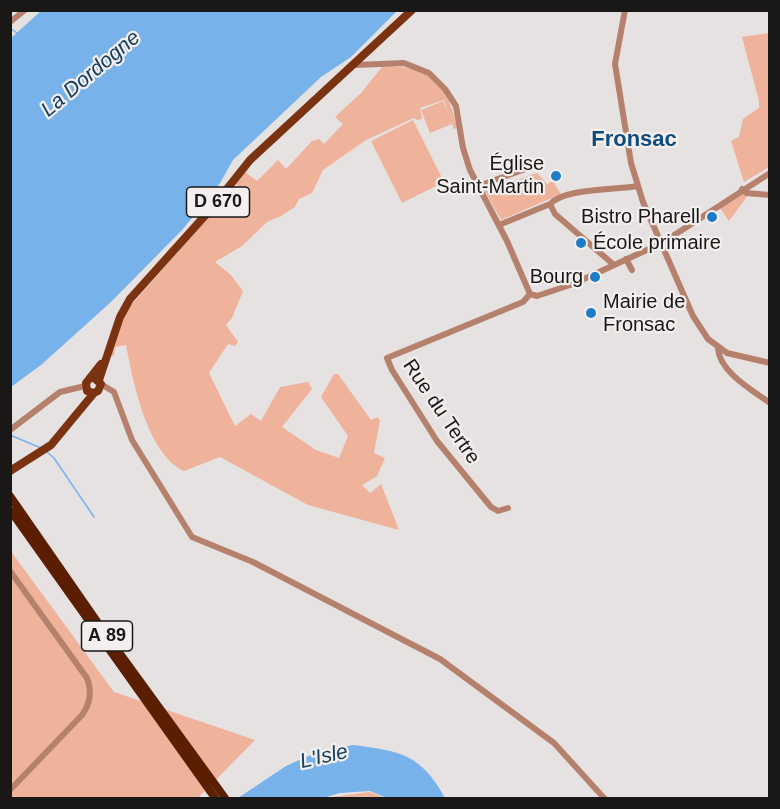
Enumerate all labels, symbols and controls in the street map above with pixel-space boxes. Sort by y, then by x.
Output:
water label: La Dordogne [36,25,146,123]
district label: Fronsac [591,127,677,153]
place label: Église Saint-Martin [436,152,544,199]
marker: Église Saint-Martin [549,169,563,183]
road number: D 670 [186,187,250,217]
place label: Bistro Pharell [581,205,700,229]
marker: Bistro Pharell [705,210,719,224]
place label: École primaire [593,231,721,255]
marker: École primaire [574,236,588,250]
place label: Bourg [530,265,583,289]
marker: Bourg [588,270,602,284]
place label: Mairie de Fronsac [603,290,685,337]
marker: Mairie de Fronsac [584,306,598,320]
street label: Rue du Tertre [397,355,485,469]
road number: A 89 [82,621,132,651]
water label: L'Isle [298,739,350,775]

